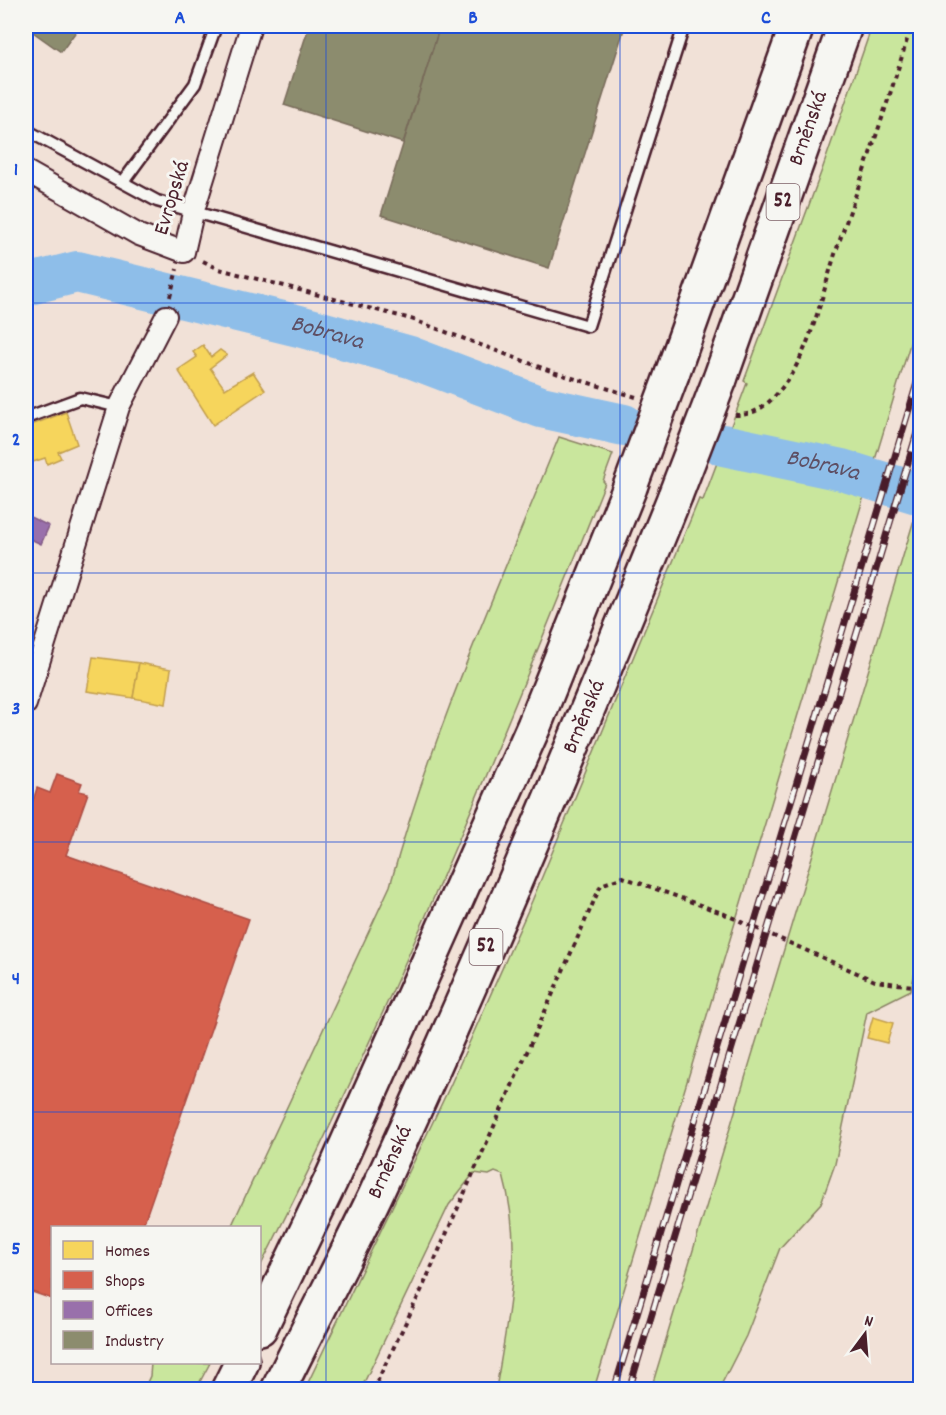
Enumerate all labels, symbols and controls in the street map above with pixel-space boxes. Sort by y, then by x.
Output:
text: A [175,5,186,33]
text: B [468,5,478,33]
text: C [761,5,771,33]
street label: Brněnská [781,86,836,170]
text: 1 [14,157,18,185]
street label: Evropská [147,157,199,239]
road number: 52 [766,184,800,220]
water label: Bobrava [287,308,369,361]
text: 2 [12,427,20,455]
water label: Bobrava [783,442,865,492]
street label: Brněnská [555,675,614,759]
text: 3 [12,696,20,724]
road number: 52 [470,929,502,965]
text: 4 [12,966,20,994]
street label: Brněnská [360,1121,421,1204]
legend [51,1226,261,1364]
text: 5 [11,1236,21,1264]
text: Homes [105,1240,150,1265]
text: Shops [105,1270,145,1295]
text: Offices [105,1300,153,1325]
north arrow [835,1304,895,1364]
text: N [861,1310,876,1334]
text: Industry [105,1330,164,1355]

